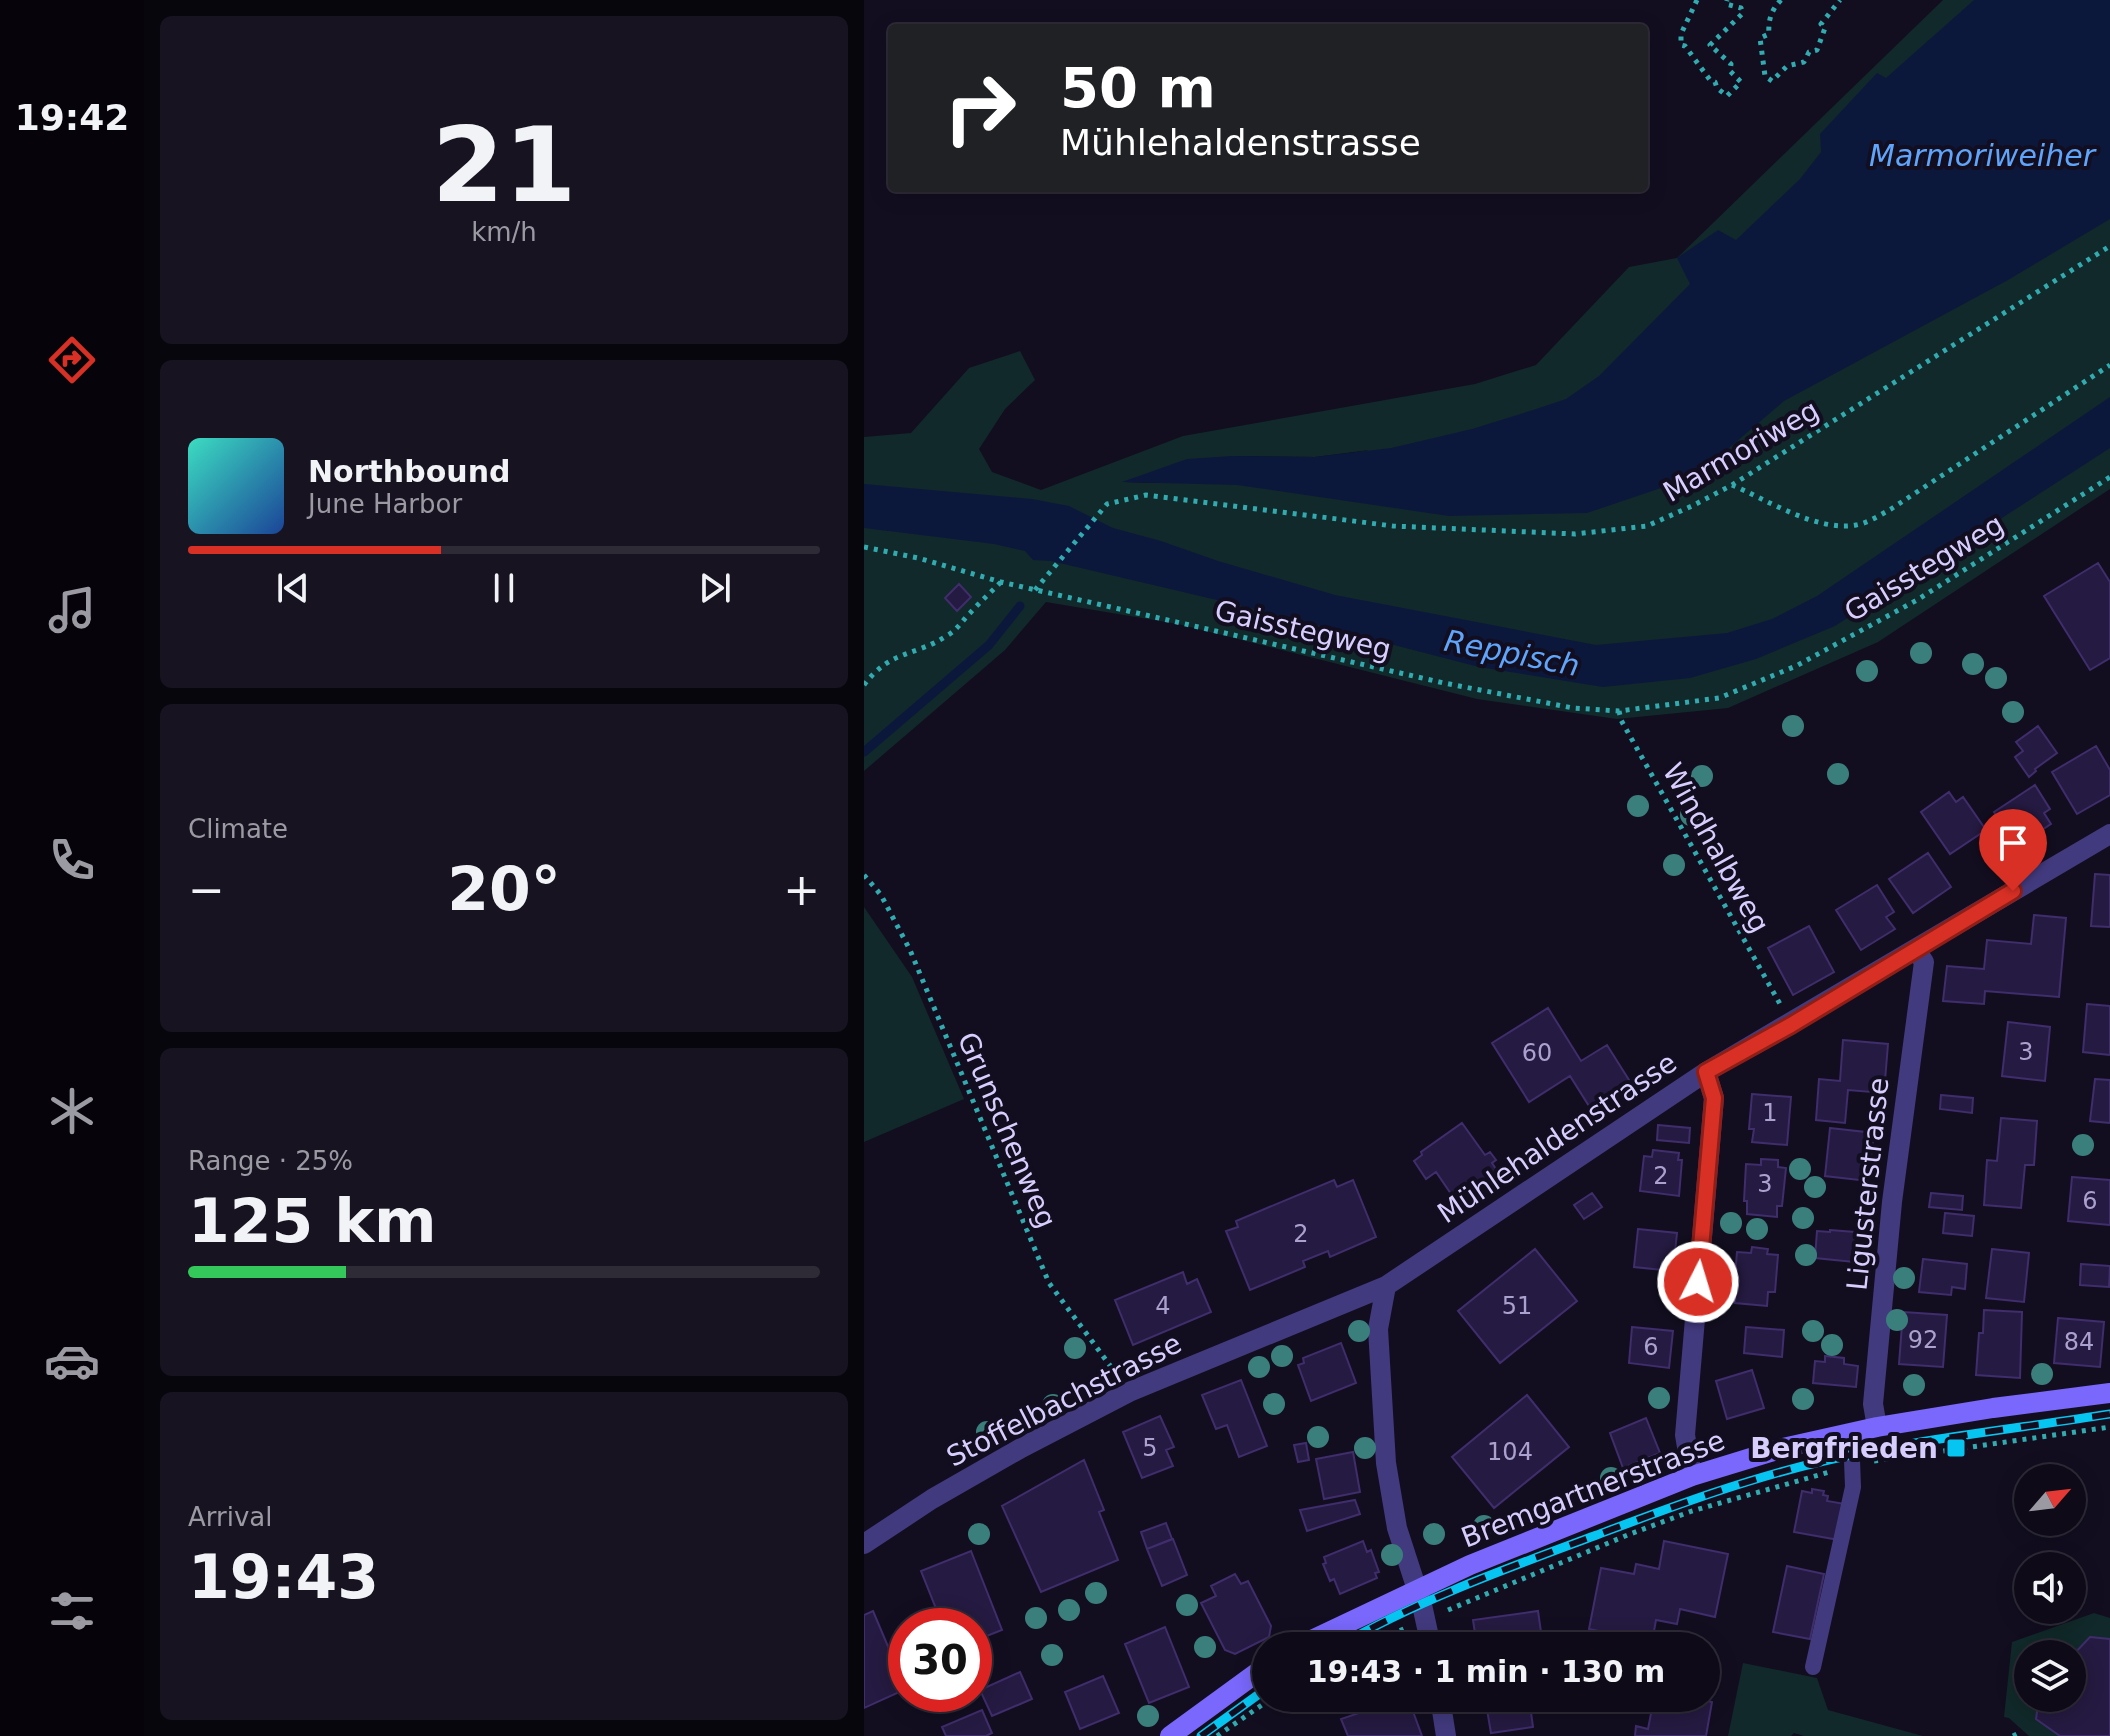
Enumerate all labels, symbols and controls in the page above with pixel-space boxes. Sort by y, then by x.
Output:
text: 50 m [1060,55,1216,120]
icon: right [928,56,1032,160]
text: 19:42 [15,97,129,138]
text: 21 [432,104,576,226]
text: Mühlehaldenstrasse [1060,122,1421,163]
water label: Marmoriweiher [1869,138,2097,173]
text: km/h [471,217,537,247]
icon: directions [44,332,100,388]
street label: Marmoriweg [1657,393,1825,509]
text: Northbound [308,454,511,489]
text: June Harbor [308,489,462,519]
street label: Gaisstegweg [1838,508,2010,628]
icon: previous [271,566,315,610]
icon: pause [482,566,526,610]
icon: next [693,566,737,610]
icon: music [44,582,100,638]
street label: Gaisstegweg [1212,594,1394,666]
water label: Reppisch [1441,623,1583,683]
street label: Windhalbweg [1656,757,1776,939]
pin [1979,809,2047,891]
text: Climate [188,814,288,844]
icon: arrive [1991,821,2035,865]
icon: phone [44,832,100,888]
text: 20° [447,854,561,924]
text: − [188,864,225,915]
text: + [783,864,820,915]
street label: Grunschenweg [951,1027,1063,1233]
house number: 3 [2018,1038,2034,1066]
house number: 60 [1522,1039,1552,1067]
street label: Mühlehaldenstrasse [1431,1046,1683,1230]
street label: Ligusterstrasse [1840,1076,1896,1292]
icon: climate [44,1083,100,1139]
house number: 1 [1762,1099,1778,1127]
text: Range · 25% [188,1146,353,1176]
house number: 2 [1653,1162,1669,1190]
house number: 3 [1757,1170,1773,1198]
text: 125 km [188,1186,437,1256]
house number: 6 [2082,1187,2098,1215]
house number: 2 [1293,1220,1309,1248]
position arrow [1656,1240,1740,1324]
house number: 4 [1155,1292,1171,1320]
house number: 51 [1502,1292,1532,1320]
house number: 92 [1908,1326,1938,1354]
street label: Stoffelbachstrasse [941,1327,1187,1473]
house number: 84 [2064,1328,2094,1356]
icon: car [44,1333,100,1389]
house number: 6 [1643,1333,1659,1361]
street label: Bremgartnerstrasse [1457,1424,1729,1554]
place label: Bergfrieden [1750,1432,1938,1465]
house number: 5 [1142,1434,1158,1462]
marker: Bergfrieden [1945,1437,1967,1459]
house number: 104 [1487,1438,1533,1466]
north arrow [2014,1464,2086,1536]
map controls [2014,1464,2086,1712]
text: Arrival [188,1502,272,1532]
text: 19:43 [188,1542,379,1612]
button: sound [2014,1552,2086,1624]
icon: filters [44,1583,100,1639]
speed limit sign: 30 [888,1608,992,1712]
button: layers [2014,1640,2086,1712]
text: 19:43 · 1 min · 130 m [1307,1654,1665,1689]

